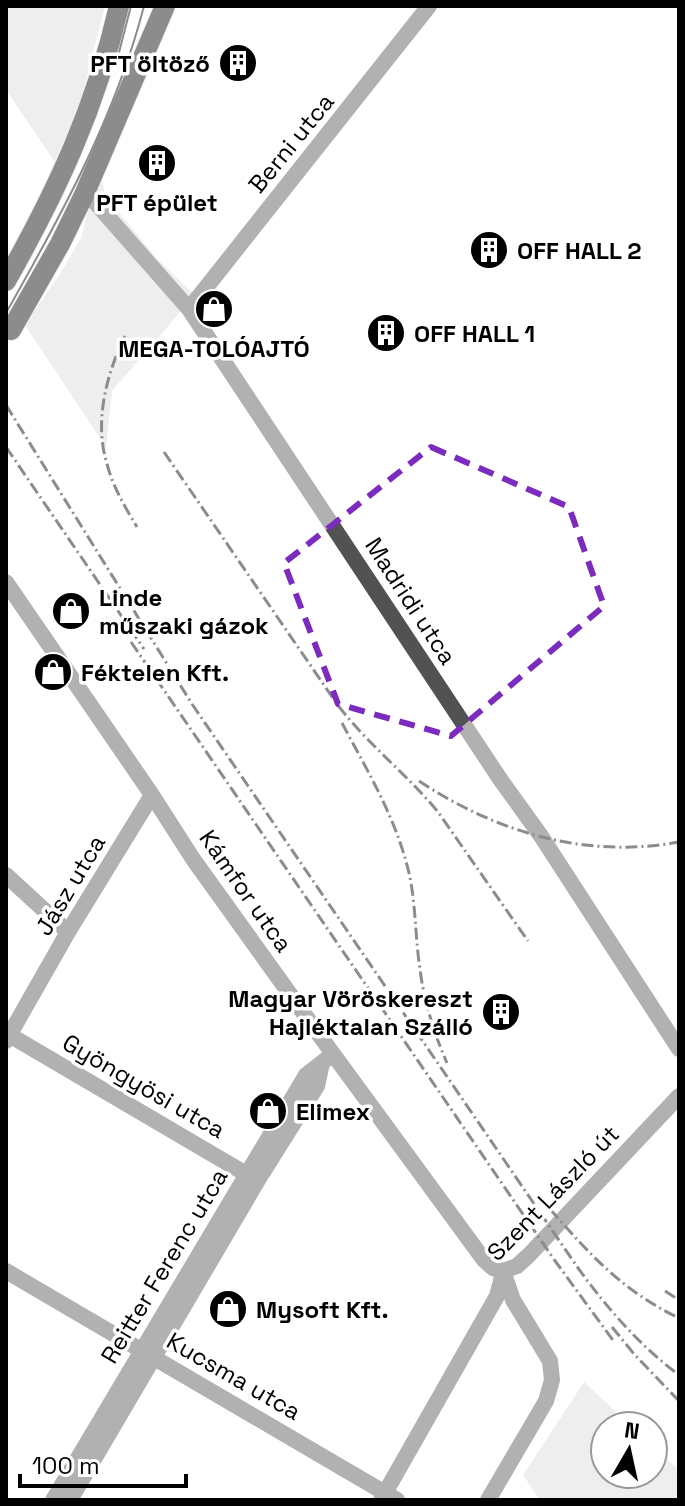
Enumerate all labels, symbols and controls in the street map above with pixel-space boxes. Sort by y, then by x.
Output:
building icon: PFT öltöző [217,42,259,84]
place label: PFT öltöző [90,48,210,79]
street label: Berni utca [241,87,341,199]
building icon: PFT épület [136,142,178,184]
place label: PFT épület [96,187,218,218]
building icon: OFF HALL 2 [468,229,510,271]
place label: OFF HALL 2 [517,235,642,266]
shop icon: MEGA-TOLÓAJTÓ [193,288,235,330]
building icon: OFF HALL 1 [365,312,407,354]
place label: OFF HALL 1 [414,318,535,349]
place label: MEGA-TOLÓAJTÓ [118,333,310,364]
street label: Madridi utca [358,532,464,671]
place label: Linde műszaki gázok [99,582,269,641]
shop icon: Linde műszaki gázok [50,590,92,632]
shop icon: Féktelen Kft. [32,651,74,693]
place label: Féktelen Kft. [81,657,229,688]
street label: Kámfor utca [192,824,300,958]
street label: Jász utca [28,829,112,941]
place label: Magyar Vöröskereszt Hajléktalan Szálló [228,983,473,1042]
building icon: Magyar Vöröskereszt Hajléktalan Szálló [480,991,522,1033]
street label: Gyöngyösi utca [57,1027,231,1145]
shop icon: Elimex [247,1090,289,1132]
place label: Elimex [296,1096,370,1127]
street label: Szent László út [480,1119,626,1267]
street label: Reitter Ferenc utca [94,1163,235,1369]
shop icon: Mysoft Kft. [207,1288,249,1330]
place label: Mysoft Kft. [256,1294,389,1325]
street label: Kucsma utca [161,1325,307,1427]
north arrow [589,1410,669,1490]
text: N [623,1415,642,1445]
scale bar [20,1438,186,1488]
text: 100 m [32,1450,100,1481]

